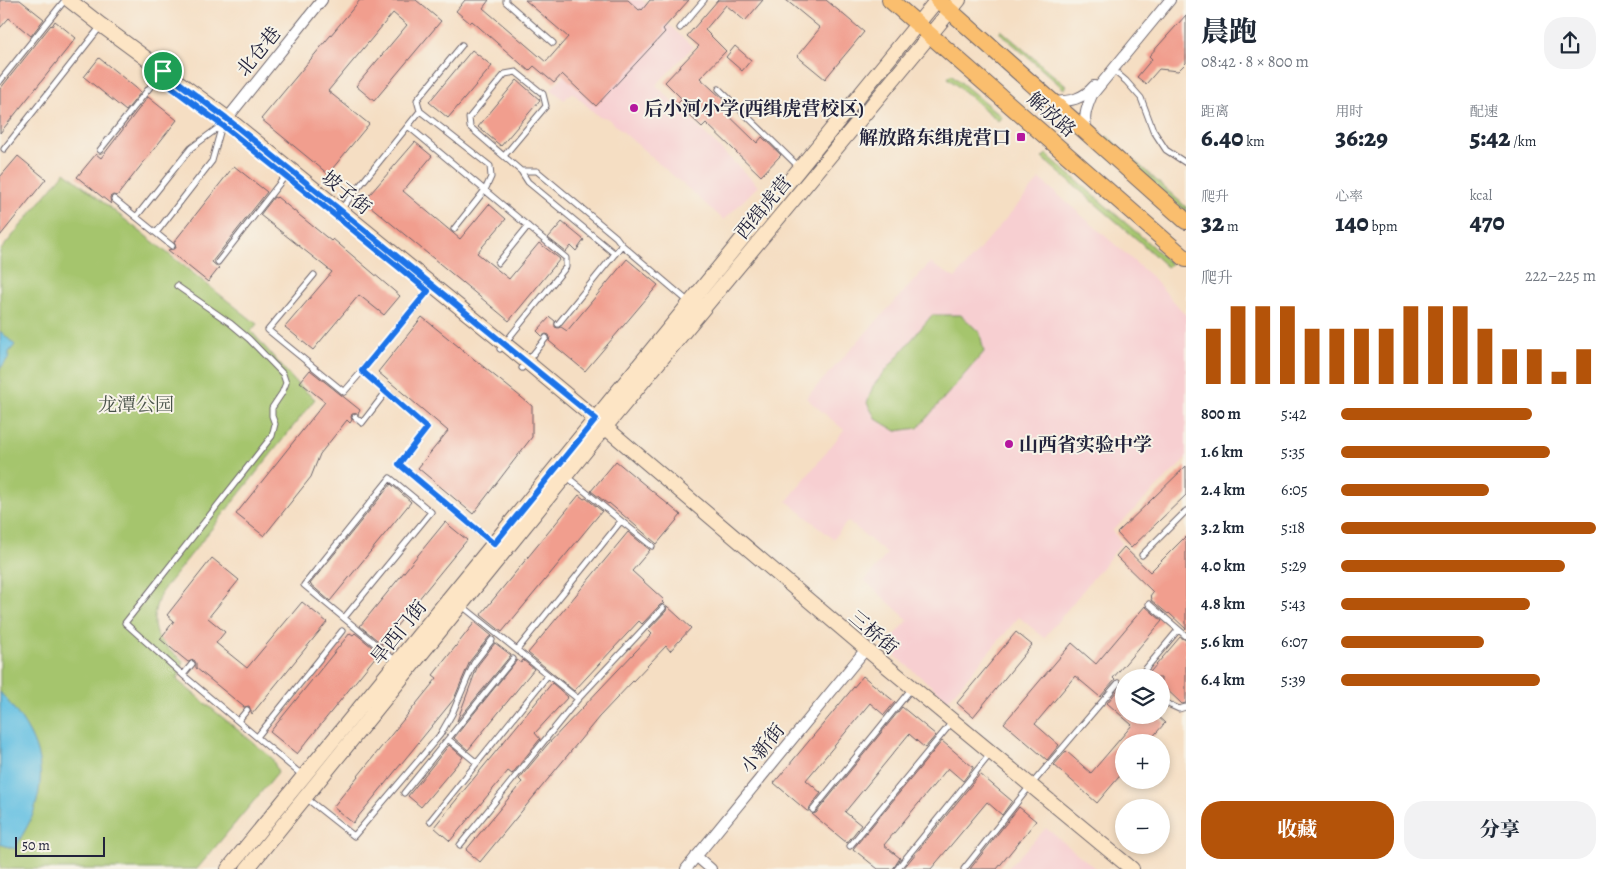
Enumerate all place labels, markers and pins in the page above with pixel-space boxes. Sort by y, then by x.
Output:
pin [142,50,184,92]
place label: 后小河小学(西缉虎营校区) [644,96,864,122]
marker: 后小河小学(西缉虎营校区) [628,102,640,114]
place label: 解放路东缉虎营口 [859,125,1011,151]
marker: 解放路东缉虎营口 [1015,131,1027,143]
place label: 山西省实验中学 [1019,432,1152,458]
marker: 山西省实验中学 [1003,438,1015,450]

